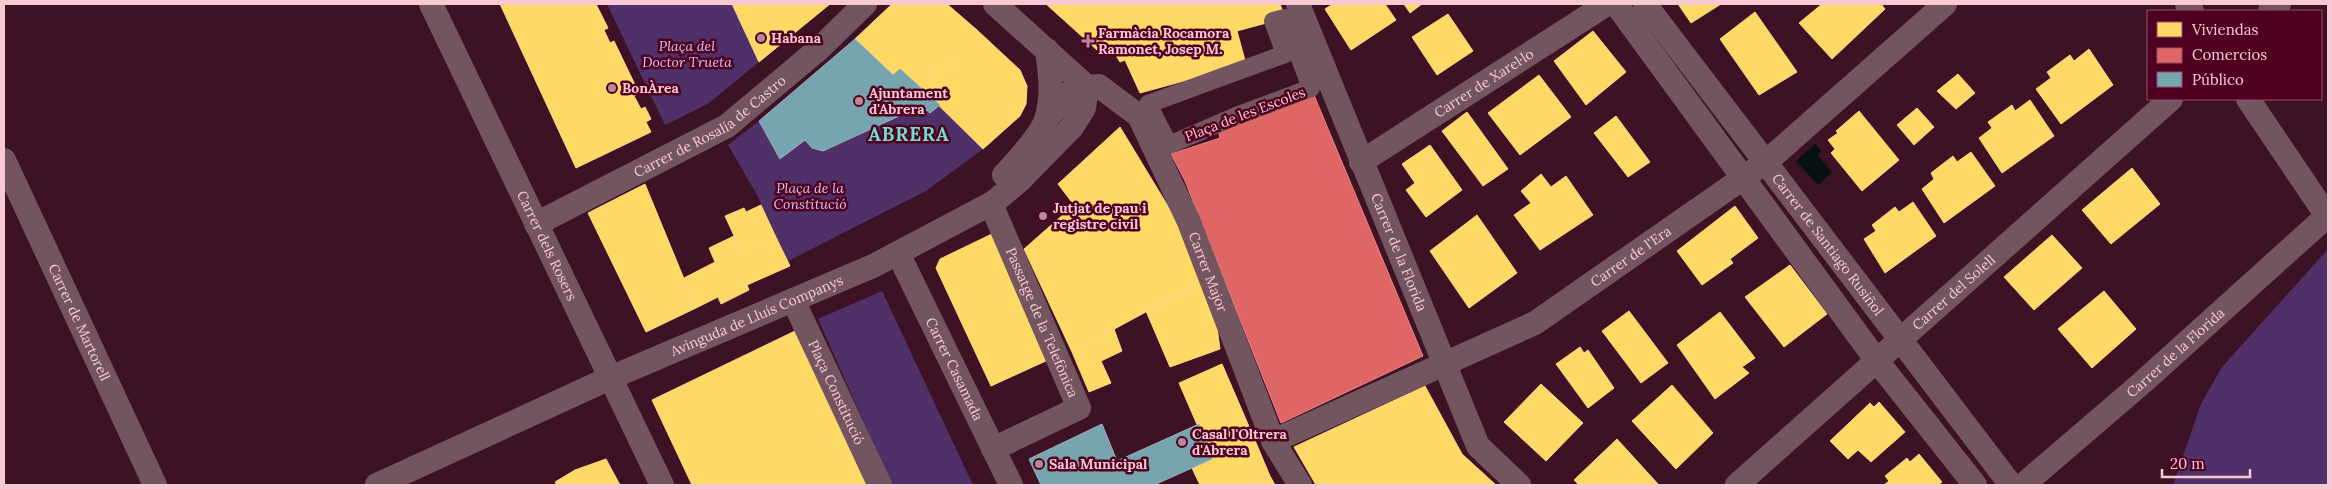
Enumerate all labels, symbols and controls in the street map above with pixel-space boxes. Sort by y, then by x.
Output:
legend [2147,10,2322,100]
text: Viviendas [2191,20,2259,39]
place label: Farmàcia Rocamora Ramonet, Josep M. [1098,24,1230,58]
place label: Habana [771,29,822,47]
marker: Habana [755,32,767,44]
marker: Farmàcia Rocamora Ramonet, Josep M. [1082,35,1094,47]
park label: Plaça del Doctor Trueta [642,37,732,71]
street label: Carrer de Xarel·lo [1431,45,1537,122]
text: Comercios [2192,45,2267,64]
text: Público [2192,70,2244,89]
street label: Carrer de Rosalía de Castro [631,71,790,181]
place label: BonÀrea [622,79,680,97]
marker: BonÀrea [606,82,618,94]
street label: Plaça de les Escoles [1182,83,1308,145]
place label: Ajuntament d'Abrera [869,84,948,118]
marker: Ajuntament d'Abrera [853,95,865,107]
district label: ABRERA [868,122,950,146]
street label: Carrer de Santiago Rusiñol [1768,170,1888,319]
park label: Plaça de la Constitució [774,179,846,213]
street label: Carrer dels Rosers [513,188,581,304]
street label: Carrer de la Florida [1367,190,1431,314]
place label: Jutjat de pau i registre civil [1053,199,1147,233]
marker: Jutjat de pau i registre civil [1037,210,1049,222]
street label: Carrer de l'Era [1587,222,1675,291]
street label: Carrer Major [1185,229,1232,315]
street label: Passatge de la Telefònica [1002,245,1082,400]
street label: Carrer del Solell [1908,251,1999,334]
street label: Carrer de Martorell [44,261,114,384]
street label: Avinguda de Lluís Companys [667,271,846,361]
street label: Carrer de la Florida [2123,304,2228,401]
street label: Carrer Casamada [922,314,987,424]
street label: Plaça Constitució [804,337,869,448]
place label: Casal l'Oltrera d'Abrera [1192,425,1288,459]
marker: Casal l'Oltrera d'Abrera [1176,436,1188,448]
scale bar [2162,446,2250,478]
text: 20 m [2170,454,2205,473]
place label: Sala Municipal [1049,455,1148,473]
marker: Sala Municipal [1033,458,1045,470]

